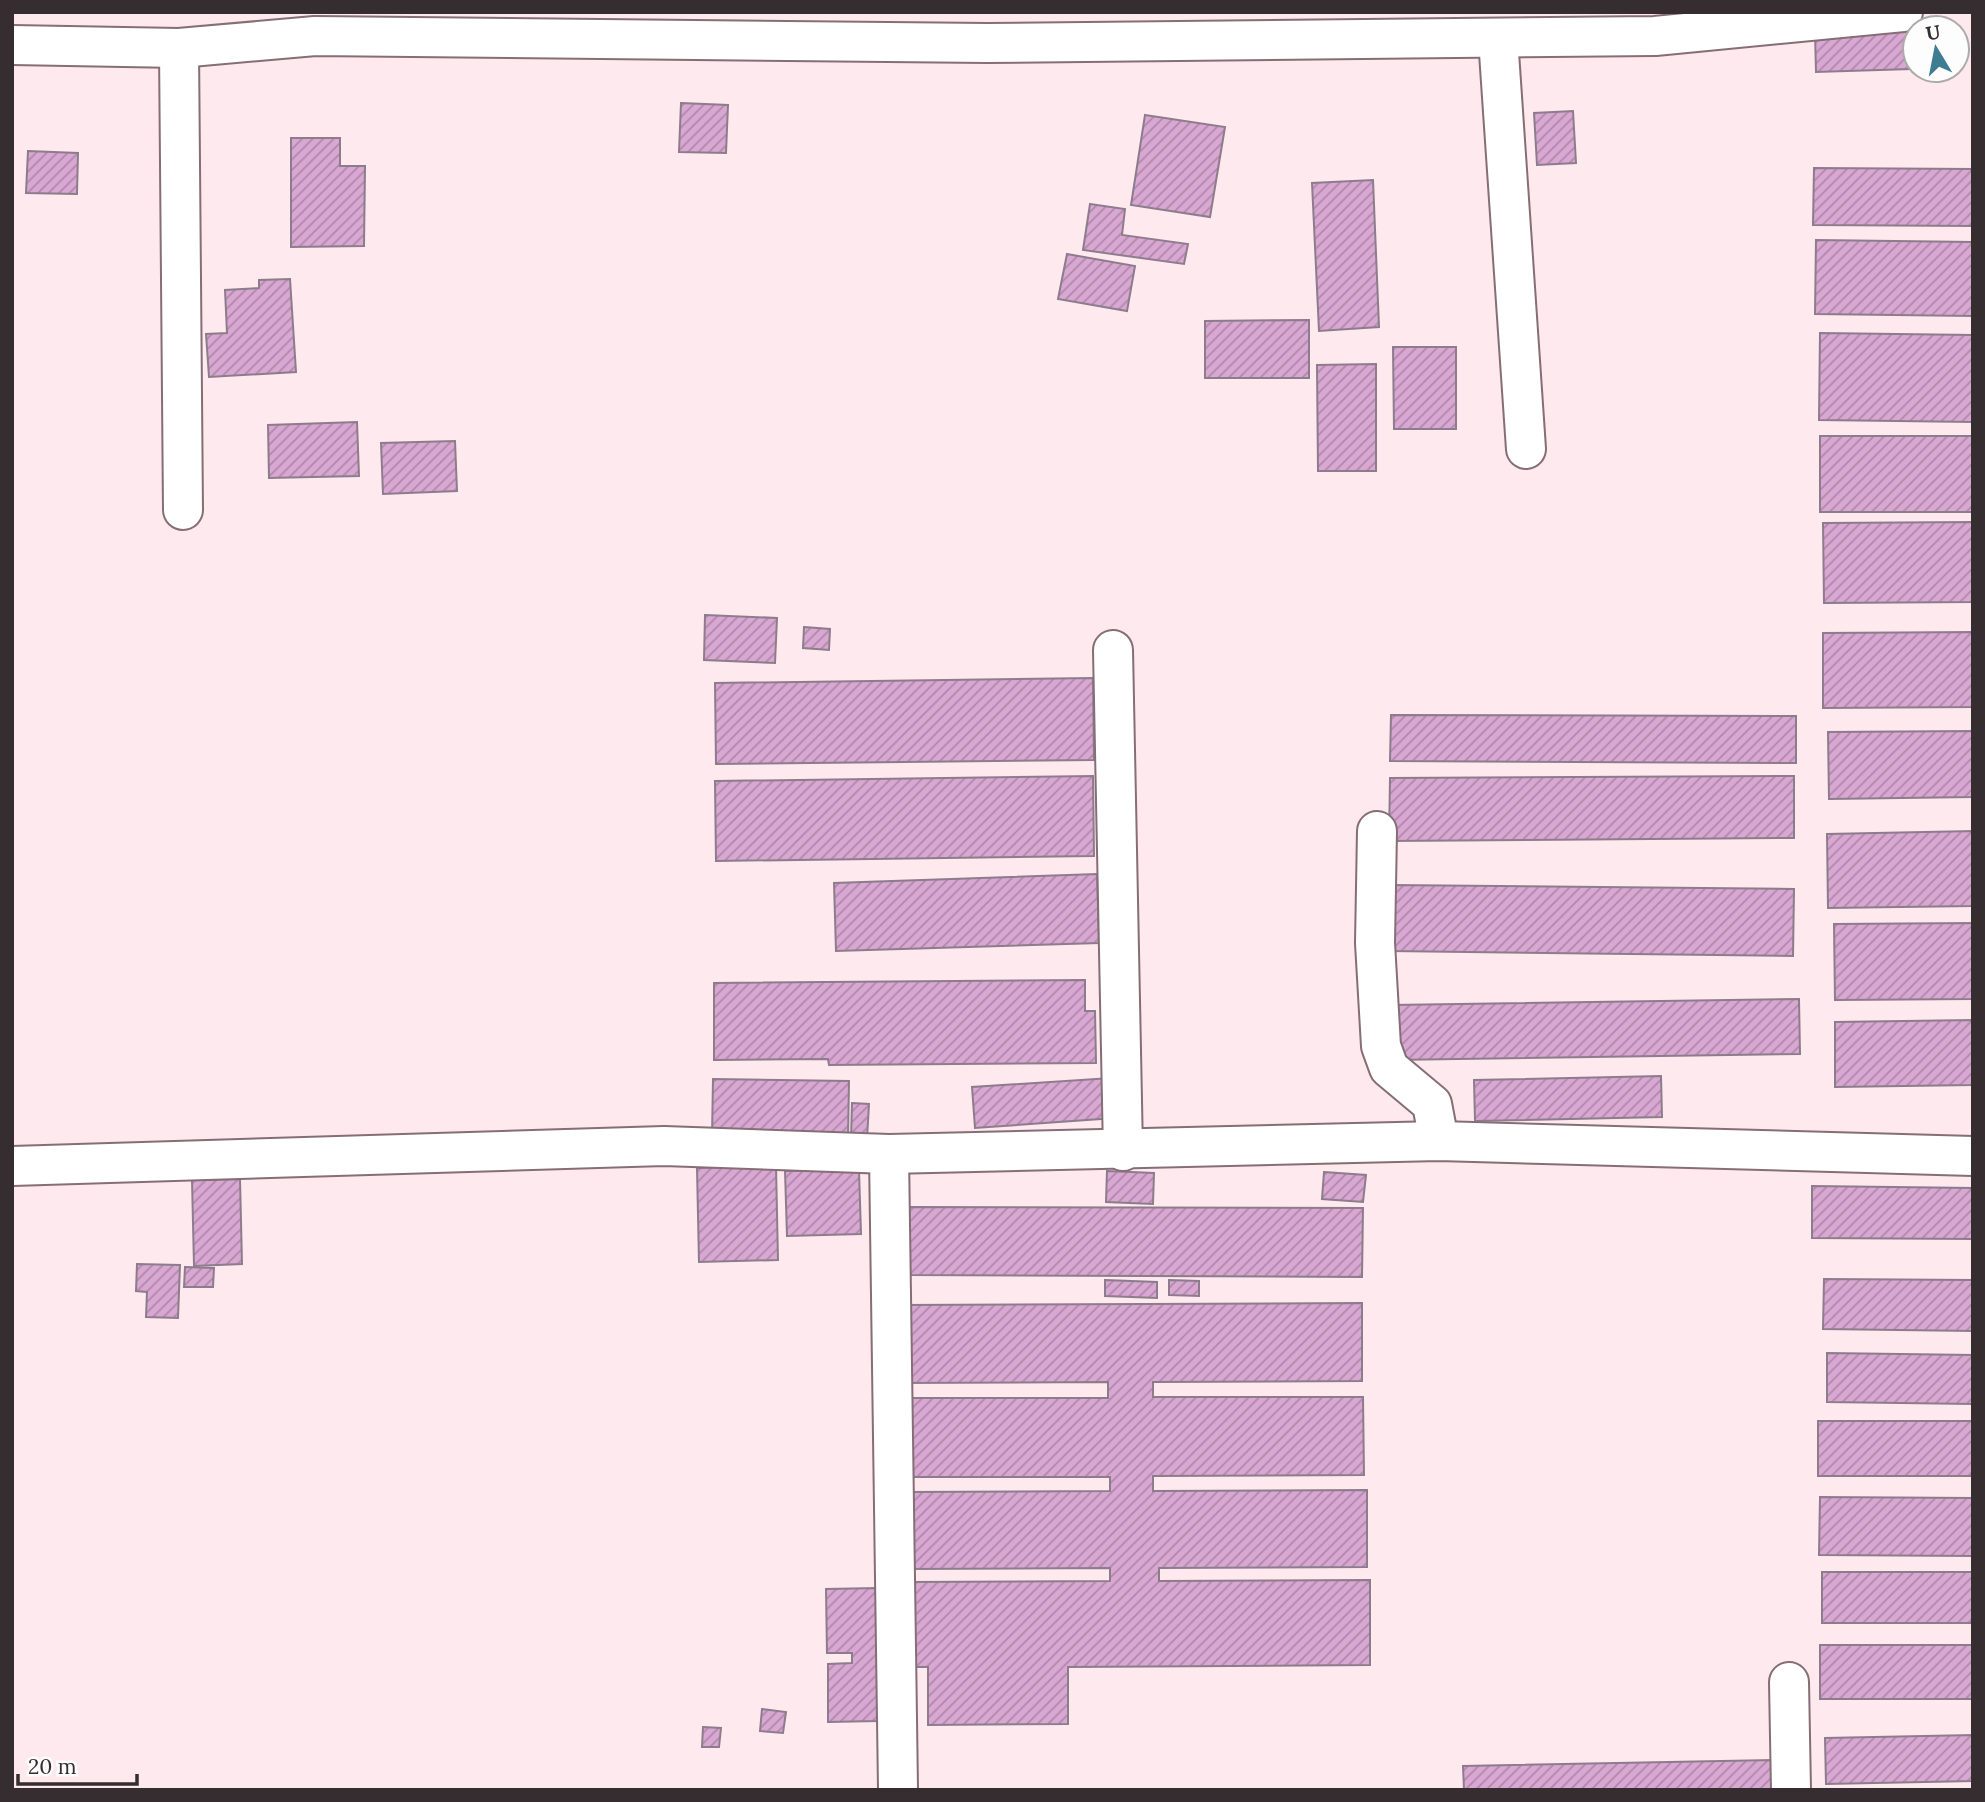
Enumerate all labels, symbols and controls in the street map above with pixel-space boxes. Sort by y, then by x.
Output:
north arrow [1901,14,1971,84]
text: U [1924,19,1942,45]
scale bar [18,1742,136,1786]
text: 20 m [28,1753,77,1780]

